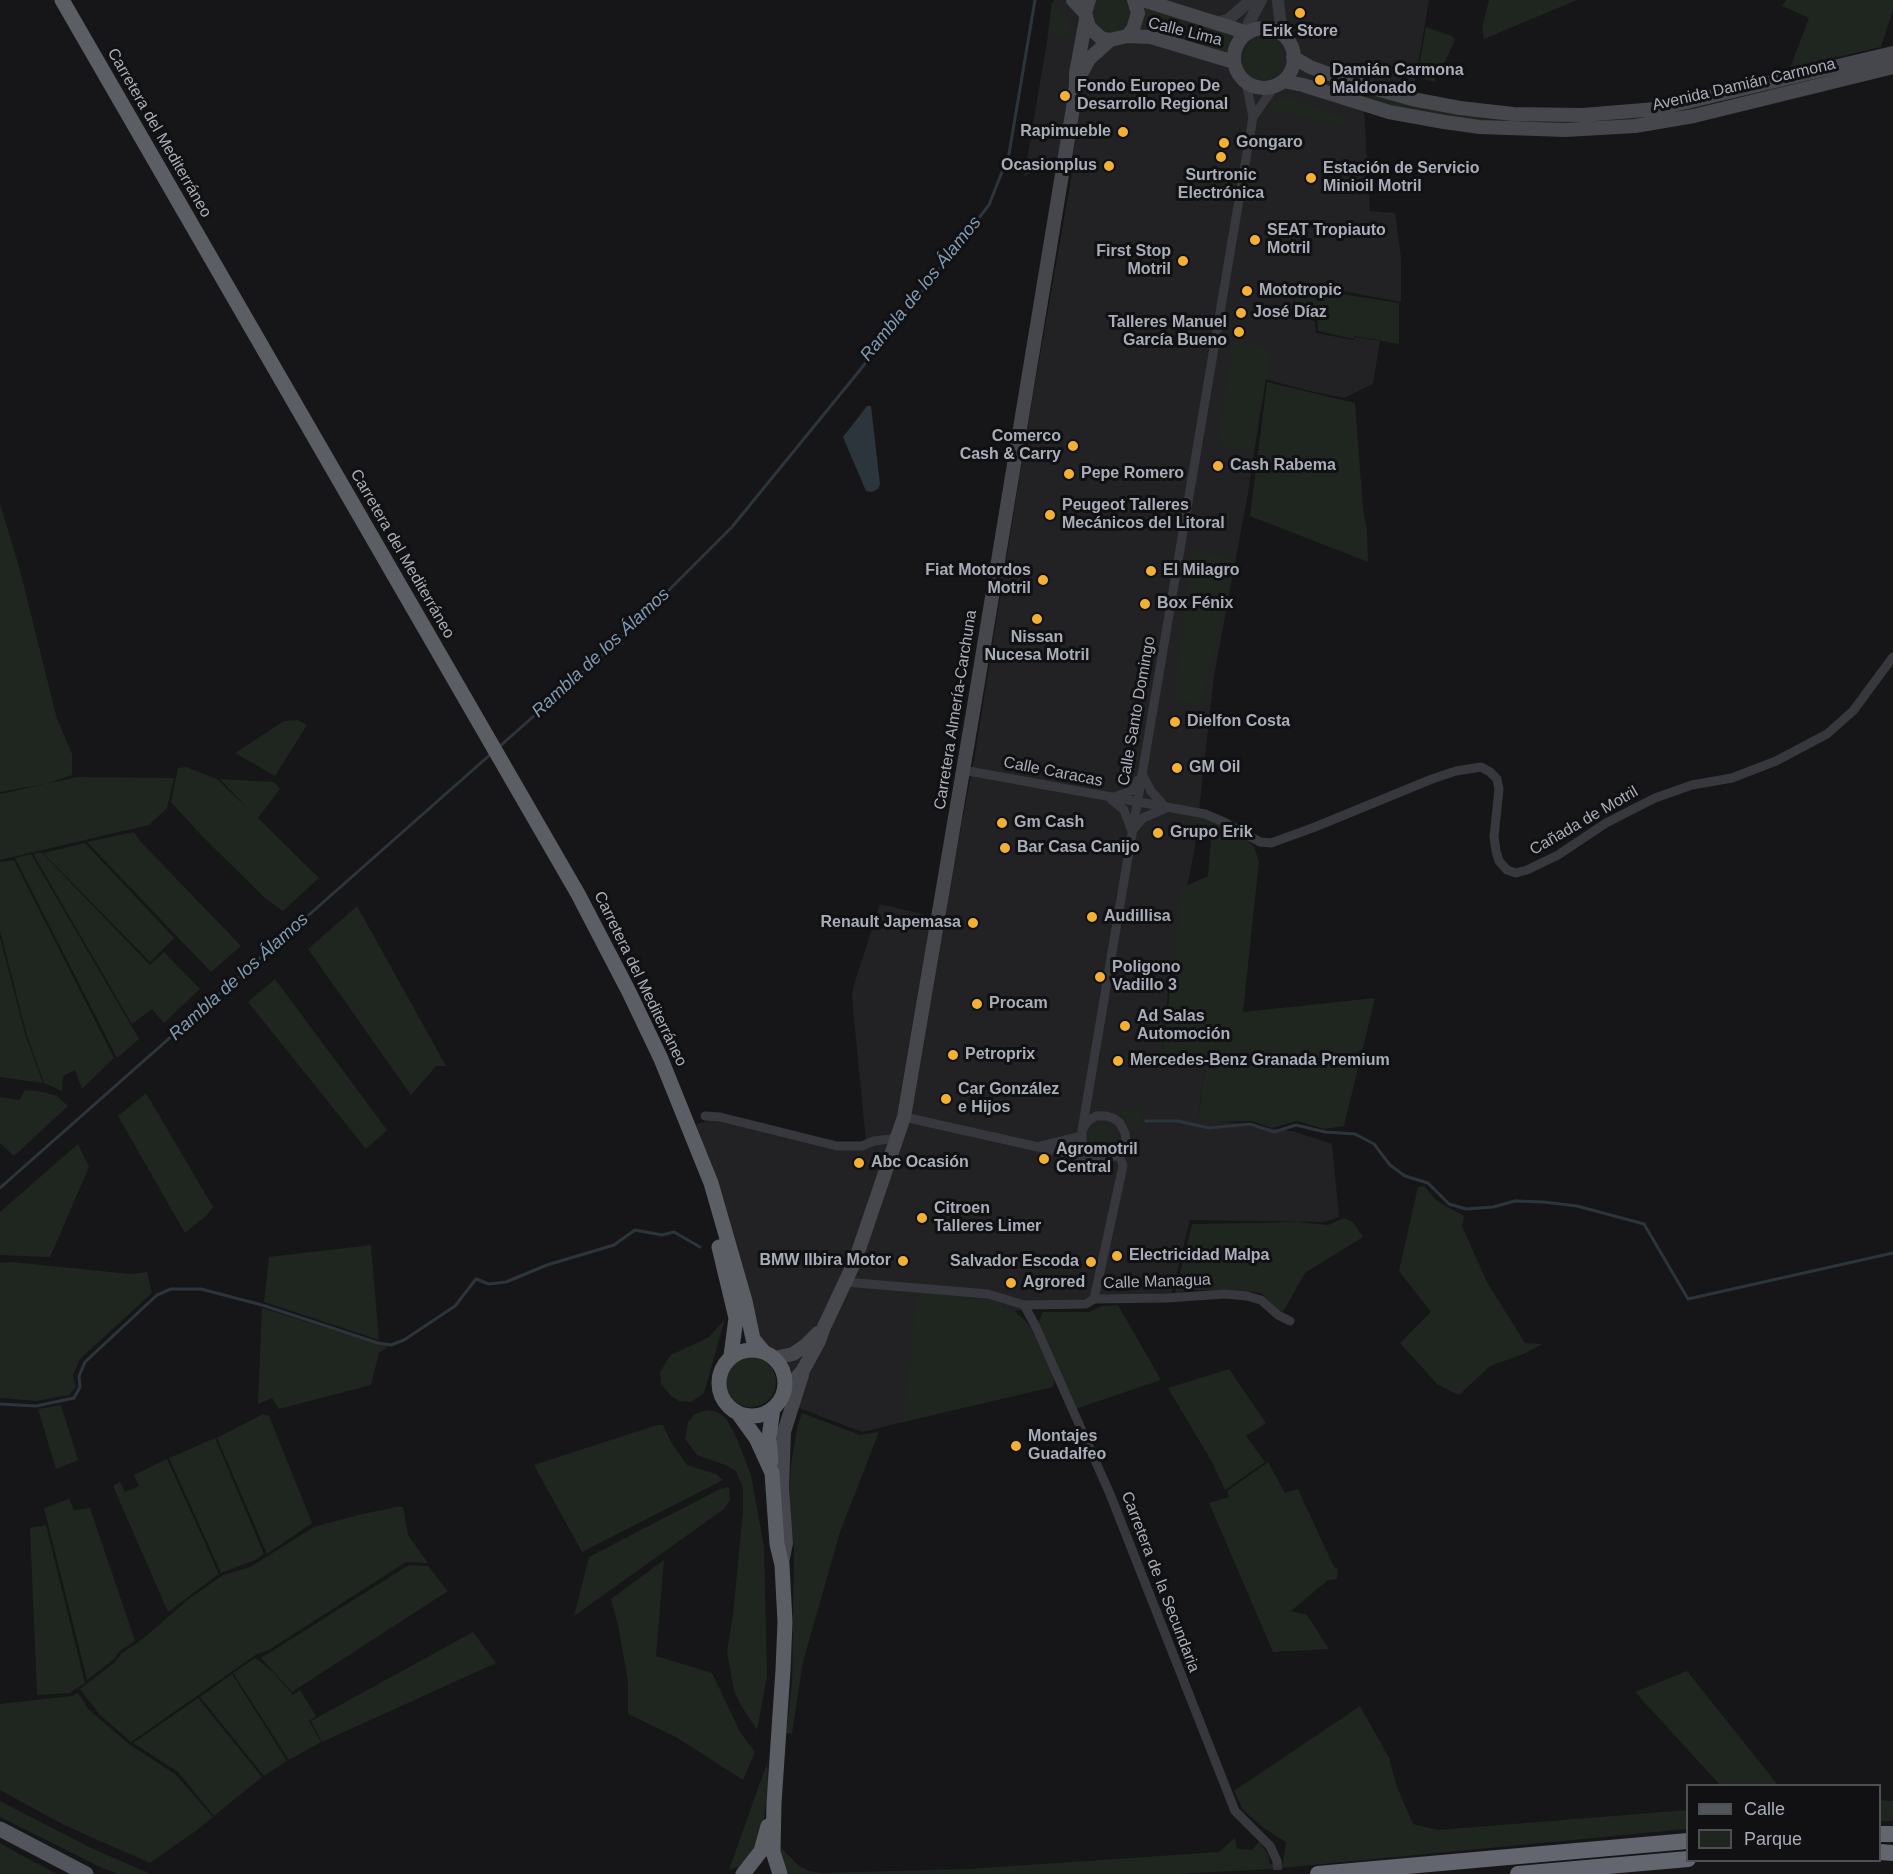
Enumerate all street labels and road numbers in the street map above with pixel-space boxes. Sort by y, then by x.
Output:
street label: Calle Lima [1146,14,1224,50]
street label: Carretera del Mediterráneo [103,45,215,221]
street label: Avenida Damián Carmona [1651,55,1837,115]
street label: Carretera del Mediterráneo [346,466,458,642]
street label: Carretera Almería-Carchuna [931,609,981,811]
street label: Calle Santo Domingo [1114,635,1160,787]
street label: Calle Caracas [1002,753,1104,791]
street label: Cañada de Motril [1526,782,1642,860]
street label: Carretera del Mediterráneo [589,888,691,1070]
street label: Calle Managua [1103,1271,1211,1293]
street label: Carretera de la Secundaria [1117,1489,1203,1675]

